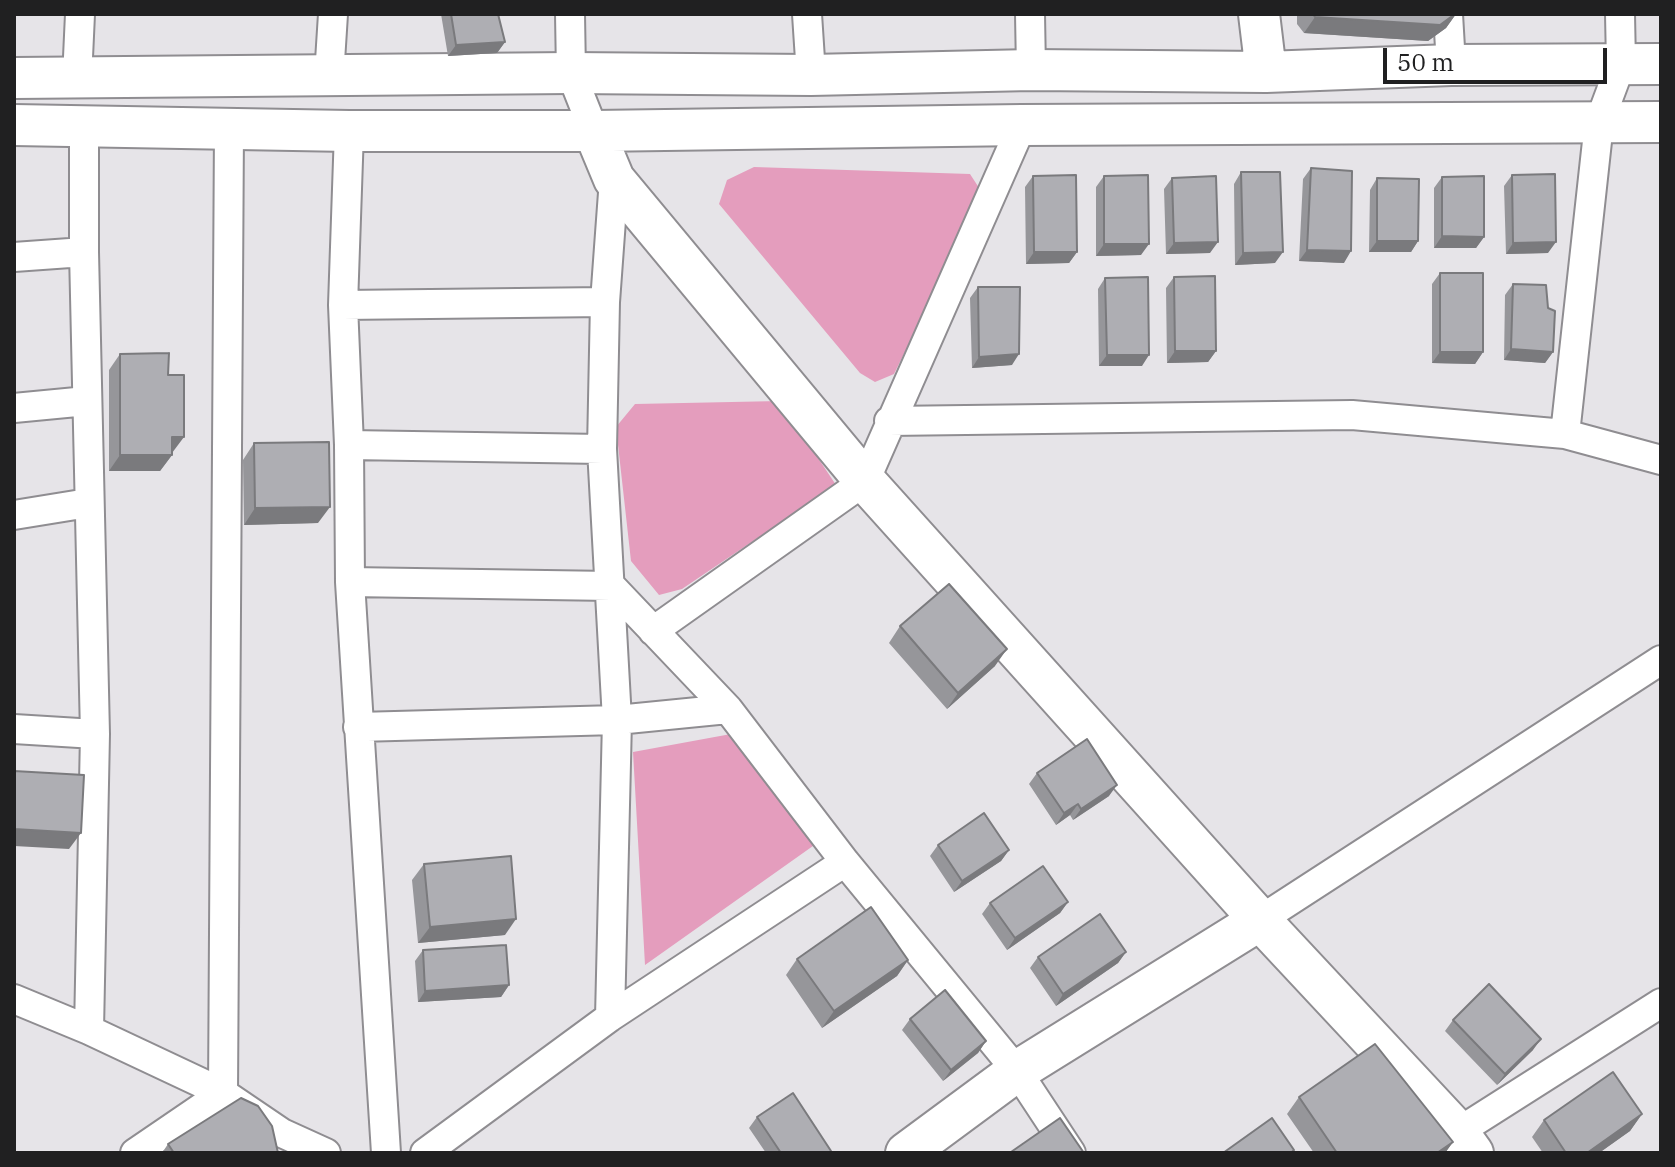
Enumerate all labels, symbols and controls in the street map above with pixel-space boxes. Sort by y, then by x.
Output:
scale bar [1387,32,1611,82]
text: 50 m [1397,46,1454,78]

